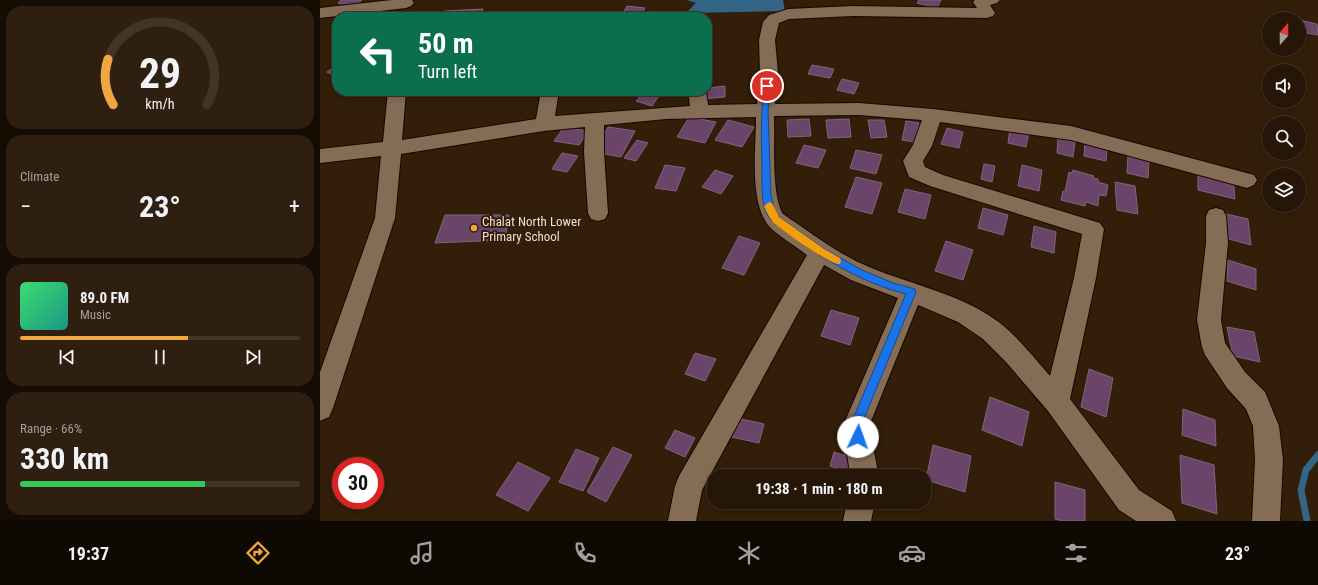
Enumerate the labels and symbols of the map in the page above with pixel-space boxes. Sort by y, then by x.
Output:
north arrow [1262,12,1306,56]
pin [750,69,784,103]
place label: Chalat North Lower Primary School [482,214,581,244]
marker: Chalat North Lower Primary School [469,223,479,233]
position arrow [837,416,879,458]
speed limit sign: 30 [332,457,384,509]

